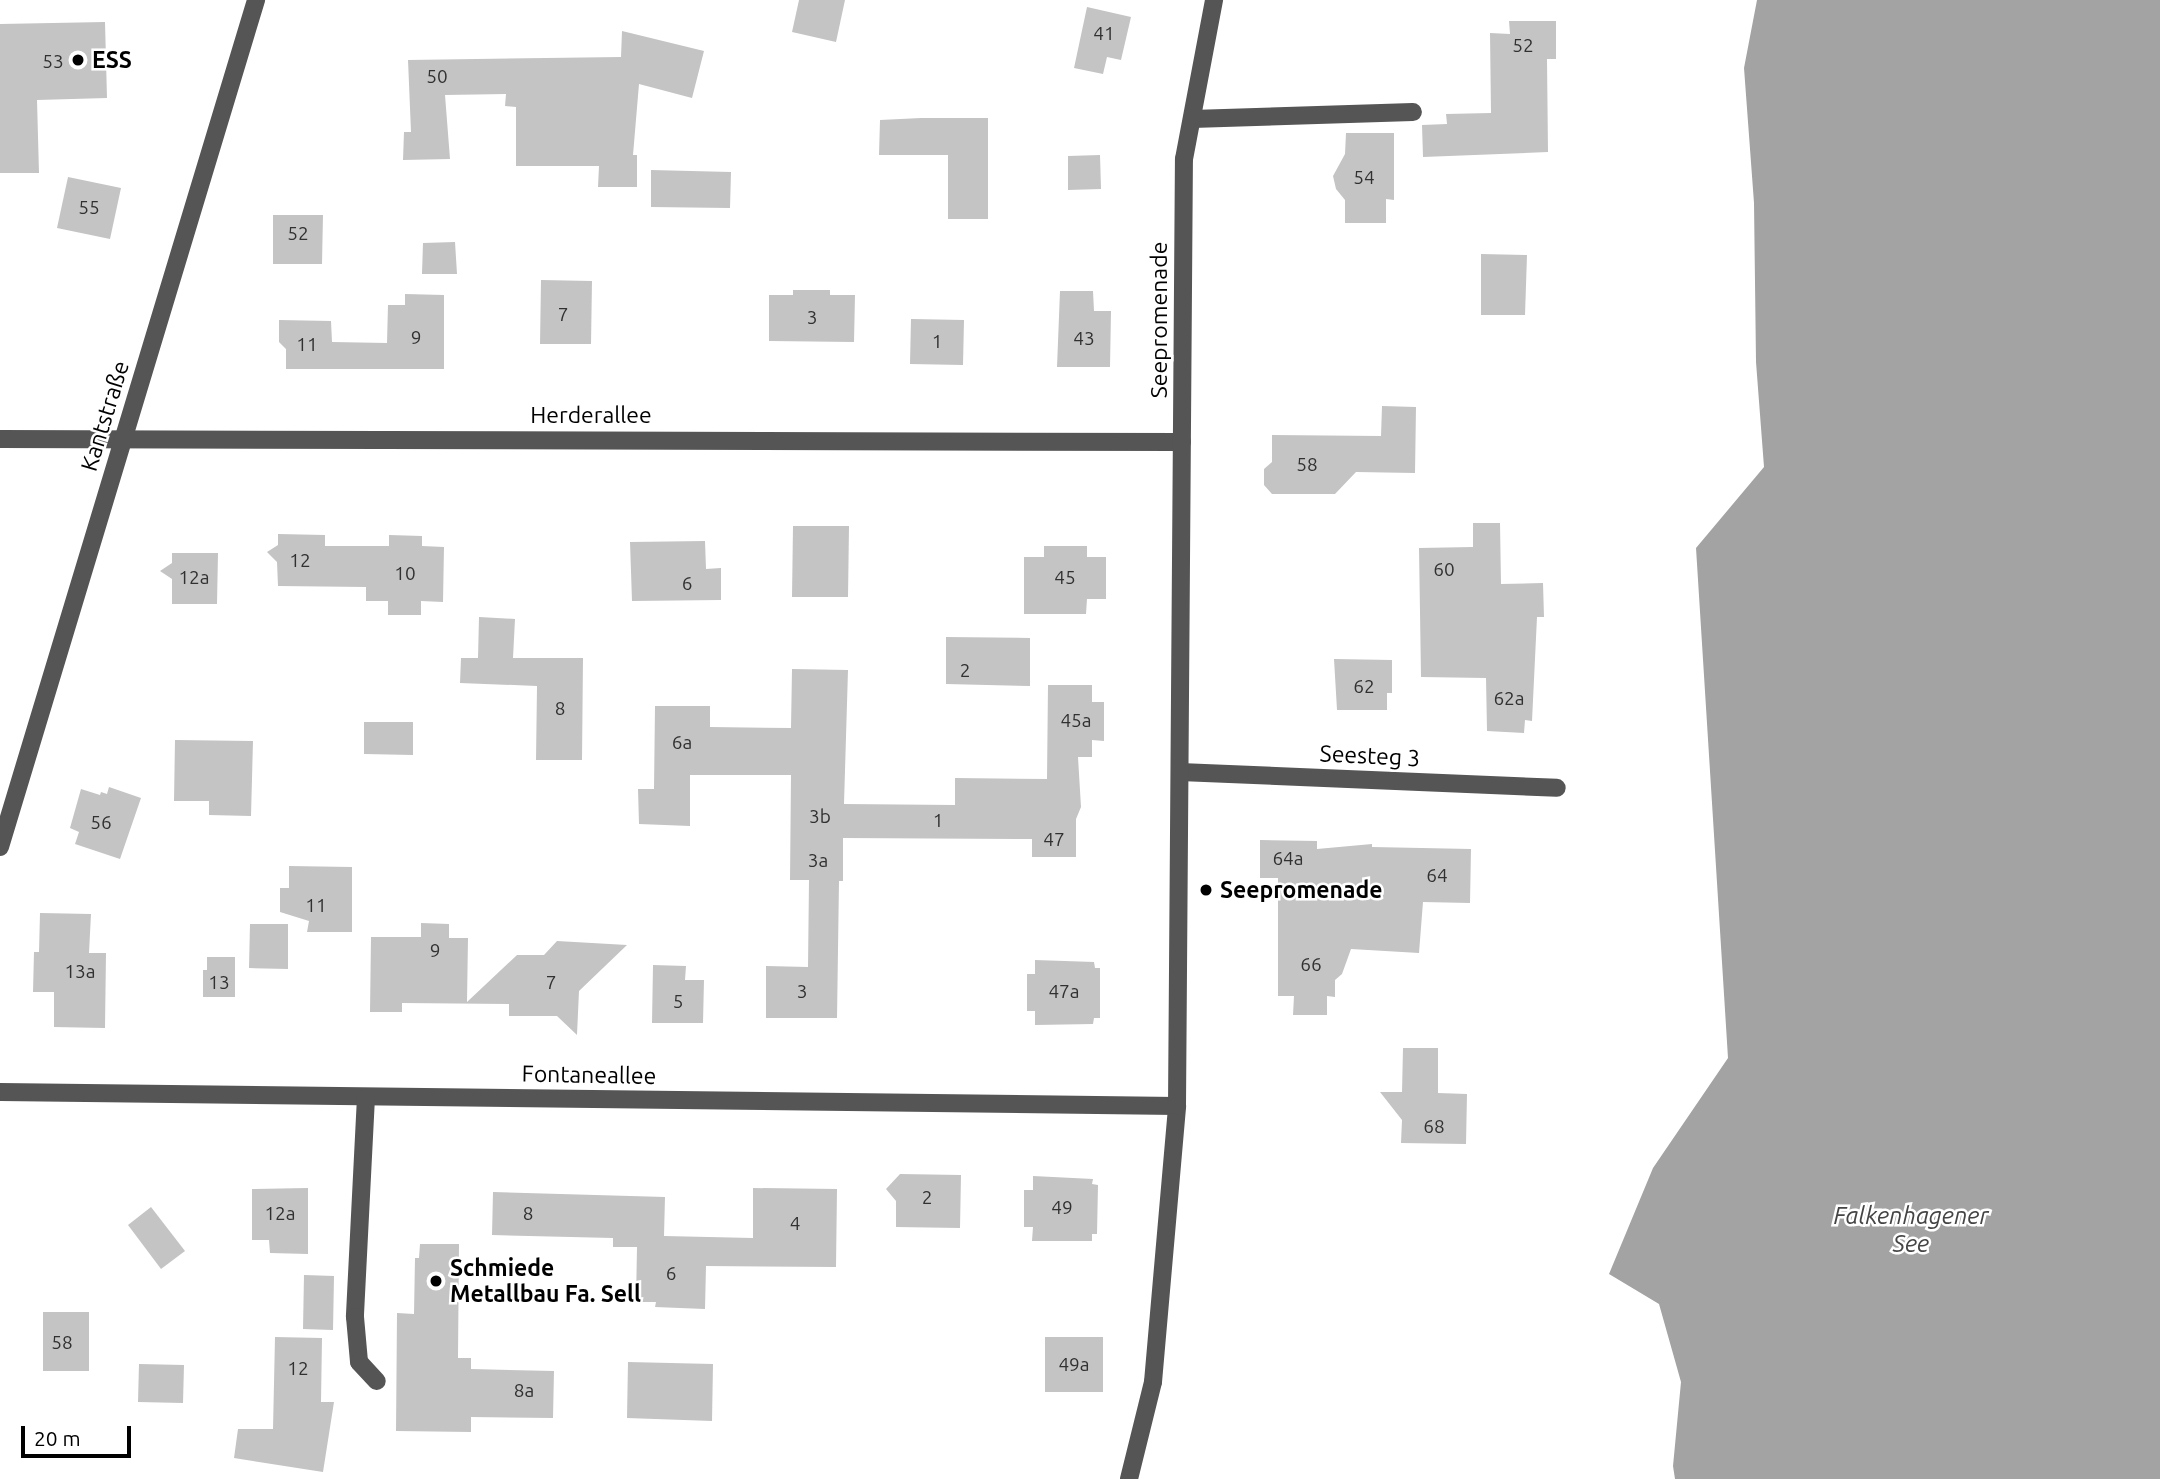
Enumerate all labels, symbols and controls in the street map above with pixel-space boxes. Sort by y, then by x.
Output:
house number: 41 [1093,23,1115,45]
house number: 52 [1512,35,1534,57]
place label: ESS [92,46,132,74]
house number: 53 [42,51,64,73]
marker: ESS [70,52,86,68]
house number: 50 [426,66,448,88]
house number: 54 [1353,167,1375,189]
house number: 55 [78,197,100,219]
house number: 52 [287,223,309,245]
street label: Seepromenade [1145,242,1173,398]
house number: 7 [558,304,568,326]
house number: 3 [807,307,817,329]
house number: 9 [411,327,421,349]
house number: 43 [1073,328,1095,350]
house number: 1 [932,331,942,353]
house number: 11 [296,334,318,356]
street label: Kantstraße [75,357,135,475]
street label: Herderallee [530,401,652,429]
house number: 58 [1296,454,1318,476]
house number: 12 [289,550,311,572]
house number: 60 [1433,559,1455,581]
house number: 10 [394,563,416,585]
house number: 12a [178,567,210,589]
house number: 45 [1054,567,1076,589]
house number: 6 [682,573,692,595]
house number: 2 [960,660,970,682]
house number: 62 [1353,676,1375,698]
house number: 62a [1493,688,1525,710]
house number: 8 [555,698,565,720]
house number: 45a [1060,710,1092,732]
house number: 6a [672,732,692,754]
street label: Seesteg 3 [1319,740,1421,772]
house number: 3b [809,806,831,828]
house number: 1 [933,810,943,832]
house number: 56 [90,812,112,834]
house number: 47 [1043,829,1065,851]
house number: 64a [1272,848,1304,870]
house number: 3a [808,850,828,872]
house number: 64 [1426,865,1448,887]
place label: Seepromenade [1220,876,1383,904]
marker: Seepromenade [1198,882,1214,898]
house number: 11 [305,895,327,917]
house number: 9 [430,940,440,962]
house number: 66 [1300,954,1322,976]
house number: 13a [64,961,96,983]
house number: 13 [208,972,230,994]
house number: 7 [546,972,556,994]
house number: 3 [797,981,807,1003]
house number: 47a [1048,981,1080,1003]
house number: 5 [673,991,683,1013]
street label: Fontaneallee [521,1060,657,1090]
house number: 68 [1423,1116,1445,1138]
house number: 2 [922,1187,932,1209]
house number: 49 [1051,1197,1073,1219]
water label: Falkenhagener See [1833,1202,1989,1258]
house number: 12a [264,1203,296,1225]
house number: 8 [523,1203,533,1225]
house number: 4 [790,1213,800,1235]
place label: Schmiede Metallbau Fa. Sell [450,1254,641,1308]
house number: 6 [666,1263,676,1285]
marker: Schmiede Metallbau Fa. Sell [428,1273,444,1289]
house number: 58 [51,1332,73,1354]
house number: 49a [1058,1354,1090,1376]
house number: 12 [287,1358,309,1380]
house number: 8a [514,1380,534,1402]
scale bar [24,1412,135,1456]
text: 20 m [34,1426,81,1450]

